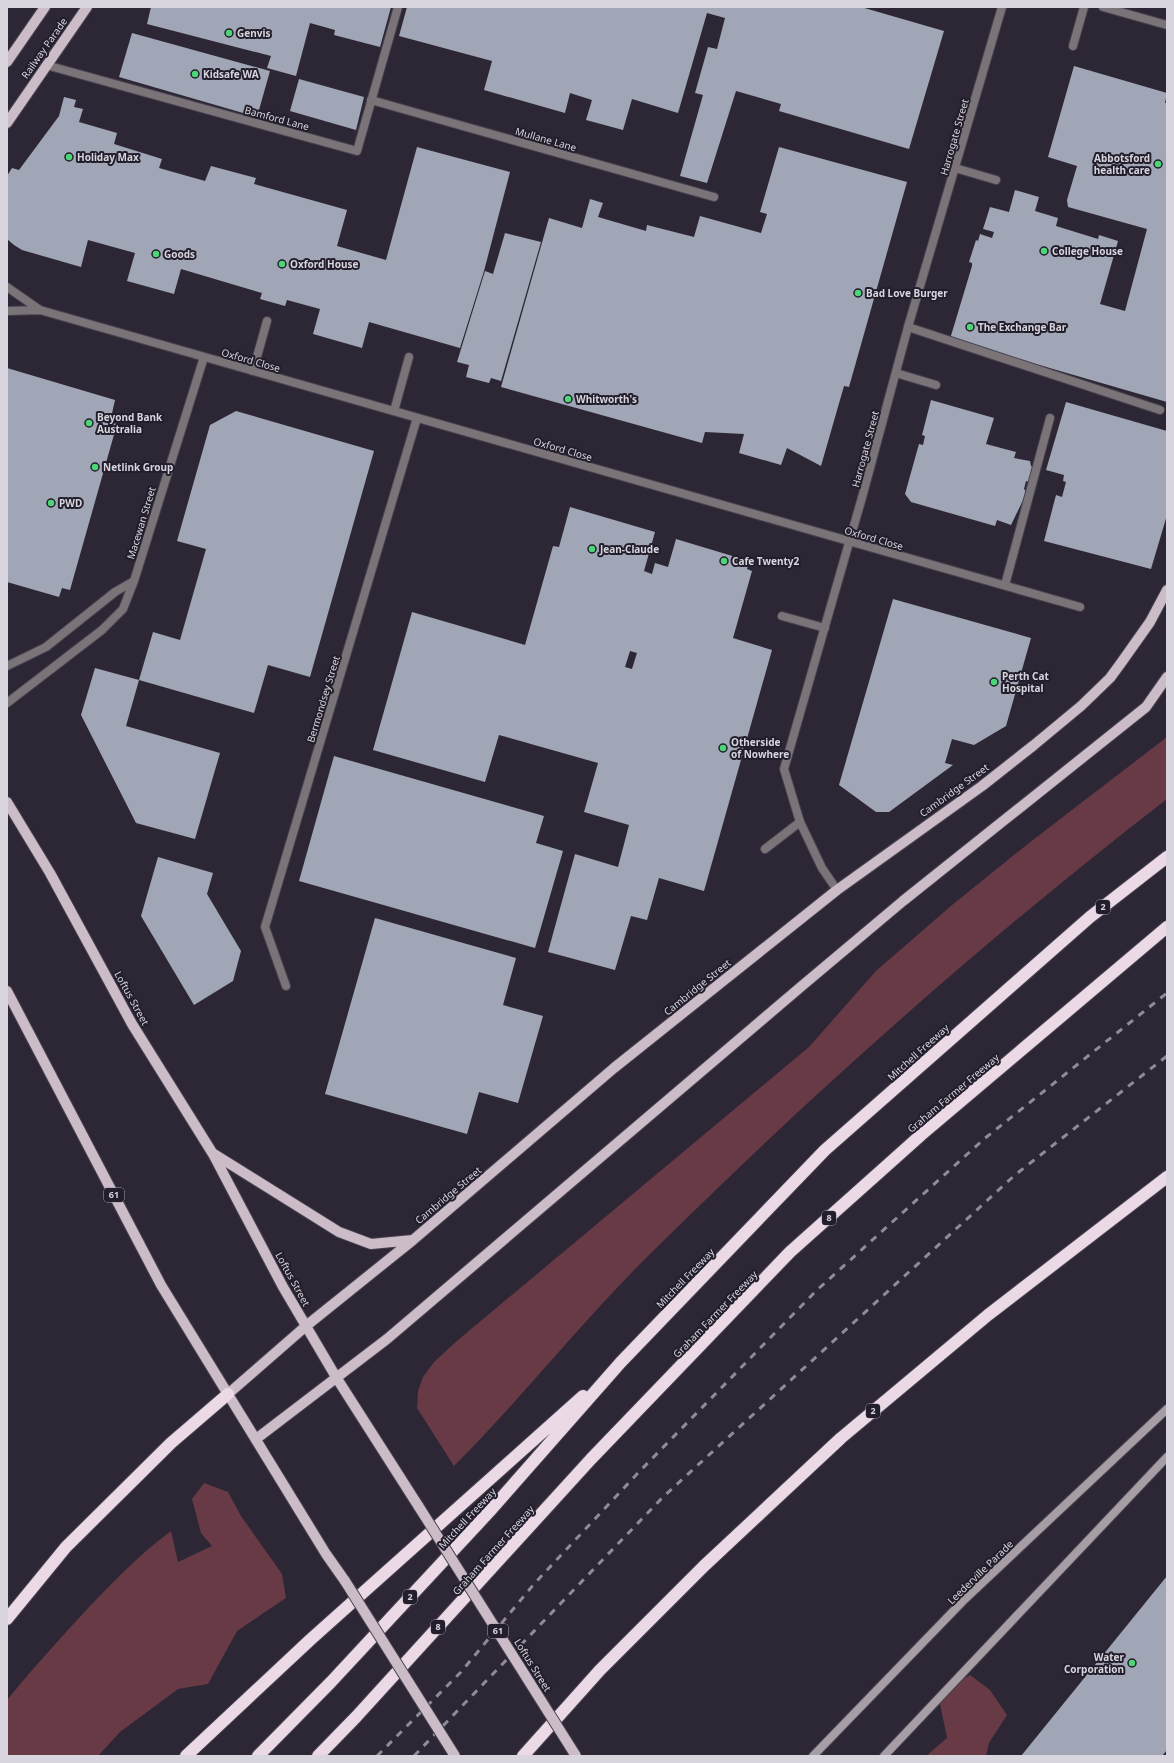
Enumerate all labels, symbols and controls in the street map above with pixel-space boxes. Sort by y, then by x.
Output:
street label: Railway Parade [18,15,70,81]
place label: Genvis [237,26,270,40]
marker: Genvis [224,28,234,38]
place label: Kidsafe WA [203,67,259,81]
marker: Kidsafe WA [190,69,200,79]
street label: Harrogate Street [936,97,972,177]
street label: Bamford Lane [243,103,311,133]
street label: Mullane Lane [514,124,579,155]
place label: Holiday Max [77,150,139,164]
place label: Abbotsford health care [1094,151,1150,177]
marker: Holiday Max [64,152,74,162]
marker: Abbotsford health care [1153,159,1163,169]
place label: College House [1052,244,1123,258]
marker: College House [1039,246,1049,256]
place label: Goods [164,247,195,261]
marker: Goods [151,249,161,259]
place label: Oxford House [290,257,358,271]
marker: Oxford House [277,259,287,269]
place label: Bad Love Burger [866,286,948,300]
marker: Bad Love Burger [853,288,863,298]
place label: The Exchange Bar [978,320,1067,334]
marker: The Exchange Bar [965,322,975,332]
street label: Oxford Close [220,345,282,375]
place label: Whitworth's [576,392,637,406]
marker: Whitworth's [563,394,573,404]
street label: Harrogate Street [848,409,882,489]
place label: Beyond Bank Australia [97,410,163,436]
marker: Beyond Bank Australia [84,418,94,428]
street label: Oxford Close [532,434,594,464]
place label: Netlink Group [103,460,173,474]
marker: Netlink Group [90,462,100,472]
street label: Macewan Street [123,485,159,561]
place label: PWD [59,496,82,510]
marker: PWD [46,498,56,508]
street label: Oxford Close [843,523,905,553]
place label: Jean-Claude [599,542,659,556]
marker: Jean-Claude [587,544,597,554]
place label: Cafe Twenty2 [732,554,799,568]
marker: Cafe Twenty2 [719,556,729,566]
street label: Bermondsey Street [303,654,343,744]
place label: Perth Cat Hospital [1002,669,1050,695]
marker: Perth Cat Hospital [989,677,999,687]
place label: Otherside of Nowhere [731,735,789,761]
marker: Otherside of Nowhere [718,743,728,753]
street label: Cambridge Street [916,760,992,820]
road number: 2 [1096,900,1110,914]
street label: Cambridge Street [660,955,734,1018]
street label: Loftus Street [111,968,153,1028]
street label: Mitchell Freeway [884,1020,952,1083]
street label: Graham Farmer Freeway [904,1050,1003,1136]
street label: Cambridge Street [412,1163,484,1227]
road number: 61 [104,1188,124,1202]
road number: 8 [822,1211,836,1225]
street label: Mitchell Freeway [653,1244,718,1311]
street label: Loftus Street [272,1249,314,1309]
street label: Graham Farmer Freeway [670,1267,761,1361]
road number: 2 [866,1404,880,1418]
street label: Mitchell Freeway [435,1484,499,1551]
street label: Graham Farmer Freeway [449,1502,538,1598]
street label: Leederville Parade [944,1537,1016,1607]
road number: 2 [403,1590,417,1604]
road number: 8 [431,1620,445,1634]
road number: 61 [488,1624,508,1638]
street label: Loftus Street [511,1636,555,1694]
place label: Water Corporation [1064,1650,1125,1676]
marker: Water Corporation [1127,1658,1137,1668]

